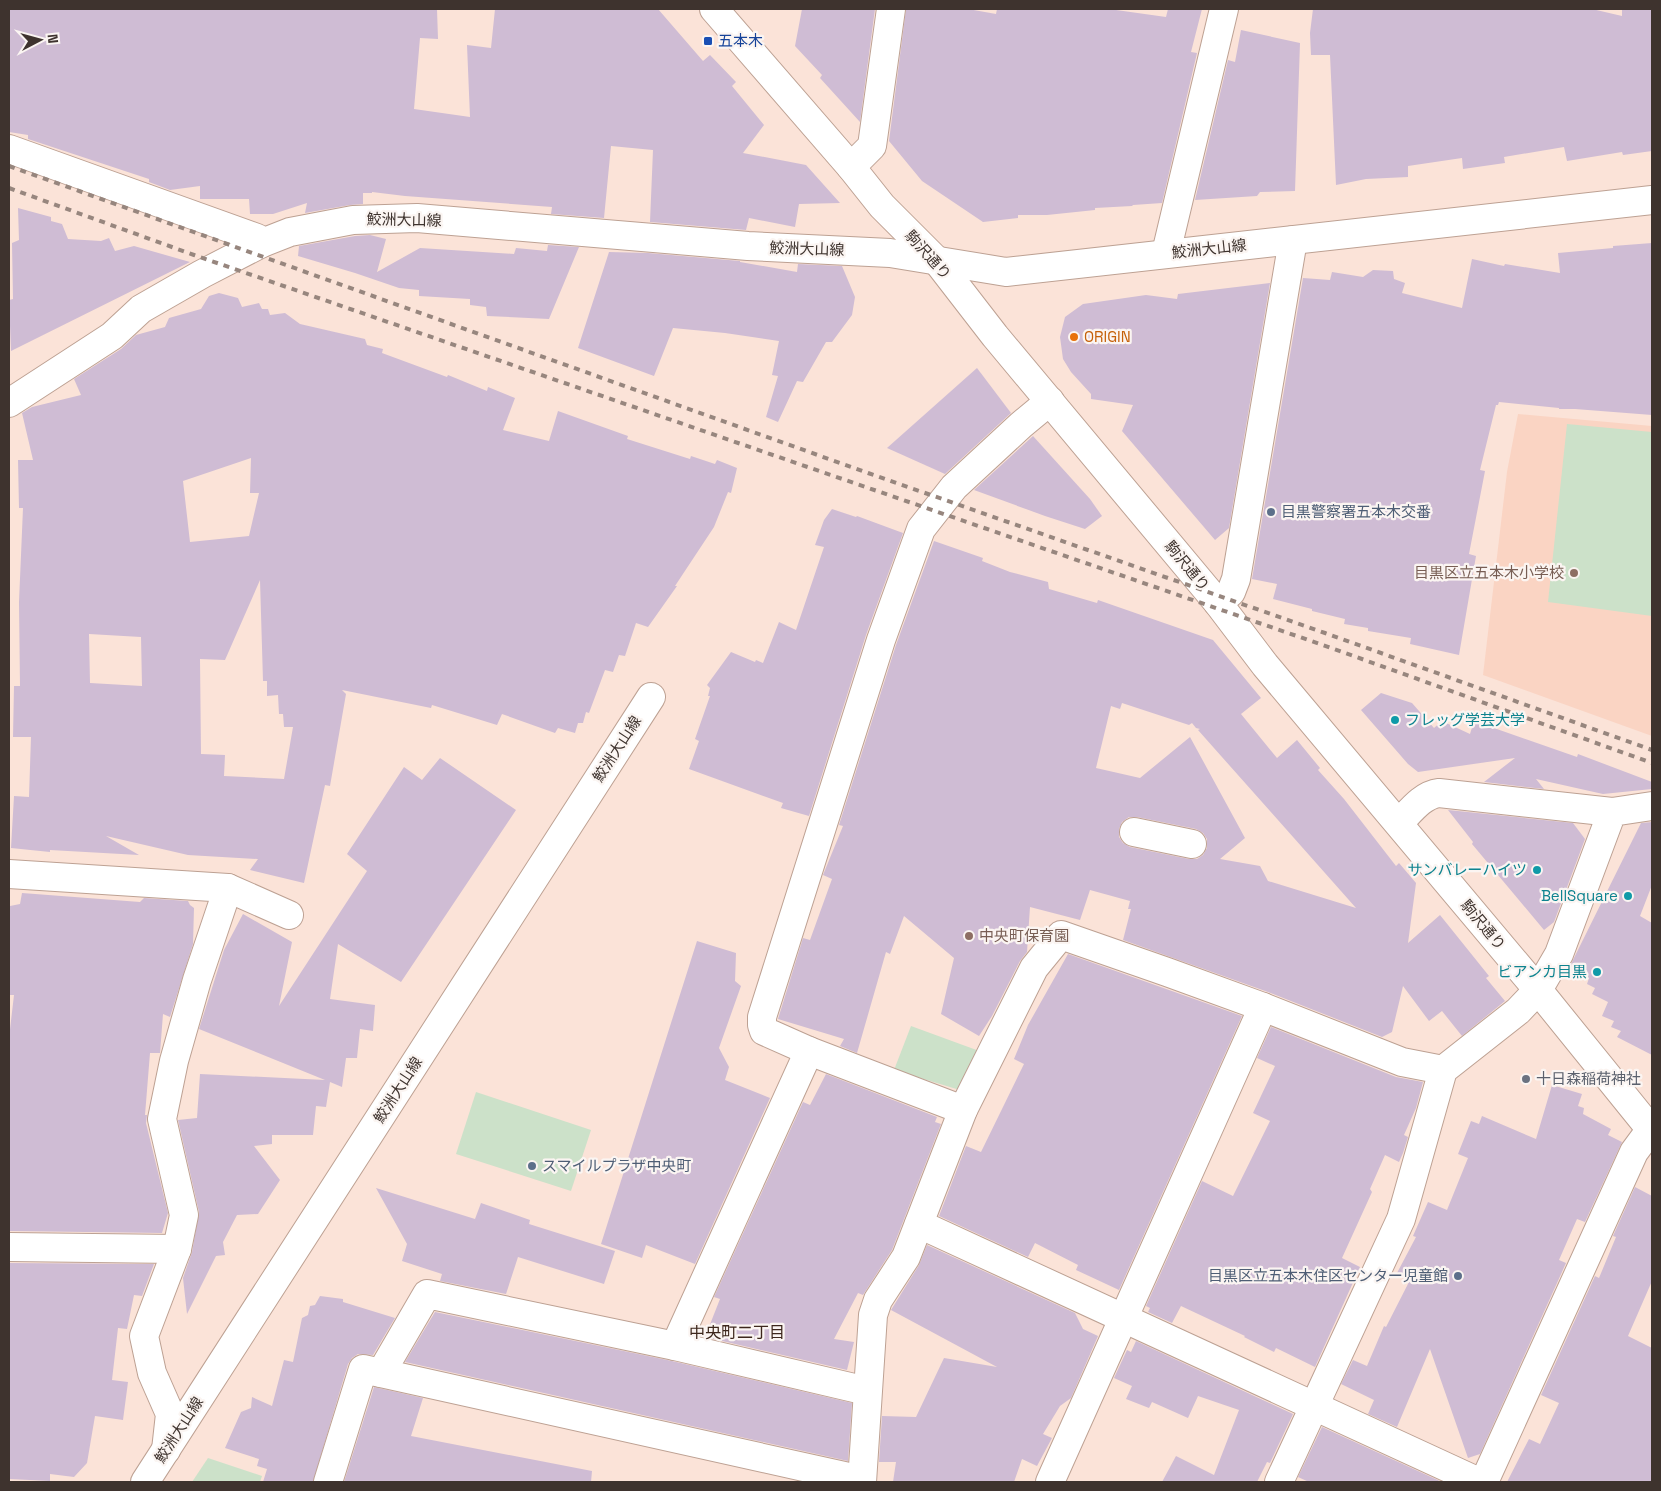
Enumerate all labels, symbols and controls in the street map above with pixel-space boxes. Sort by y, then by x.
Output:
north arrow [15,15,65,65]
place label: 五本木 [718,31,763,50]
text: N [43,33,62,44]
marker: 五本木 [702,35,714,47]
street label: 鮫洲大山線 [366,209,442,230]
street label: 駒沢通り [901,226,956,283]
street label: 鮫洲大山線 [1171,235,1247,262]
street label: 鮫洲大山線 [769,238,845,259]
place label: ORIGIN [1084,327,1131,346]
marker: ORIGIN [1068,331,1080,343]
place label: 目黒警察署五本木交番 [1281,502,1431,521]
marker: 目黒警察署五本木交番 [1265,506,1277,518]
street label: 駒沢通り [1161,537,1214,595]
place label: 目黒区立五本木小学校 [1414,563,1564,582]
marker: 目黒区立五本木小学校 [1568,567,1580,579]
place label: フレッグ学芸大学 [1405,710,1525,729]
street label: 鮫洲大山線 [588,712,645,785]
marker: フレッグ学芸大学 [1389,714,1401,726]
place label: サンバレーハイツ [1408,860,1527,879]
marker: サンバレーハイツ [1531,864,1543,876]
place label: BellSquare [1541,886,1618,905]
marker: BellSquare [1622,890,1634,902]
street label: 駒沢通り [1457,896,1510,954]
place label: 中央町保育園 [979,926,1069,945]
marker: 中央町保育園 [963,930,975,942]
place label: ビアンカ目黒 [1498,962,1587,981]
marker: ビアンカ目黒 [1591,966,1603,978]
street label: 鮫洲大山線 [369,1053,426,1126]
place label: 十日森稲荷神社 [1536,1069,1641,1088]
marker: 十日森稲荷神社 [1520,1073,1532,1085]
place label: スマイルプラザ中央町 [542,1156,692,1175]
marker: スマイルプラザ中央町 [526,1160,538,1172]
place label: 目黒区立五本木住区センター児童館 [1208,1266,1448,1285]
marker: 目黒区立五本木住区センター児童館 [1452,1270,1464,1282]
district label: 中央町二丁目 [689,1322,785,1343]
street label: 鮫洲大山線 [150,1393,207,1466]

